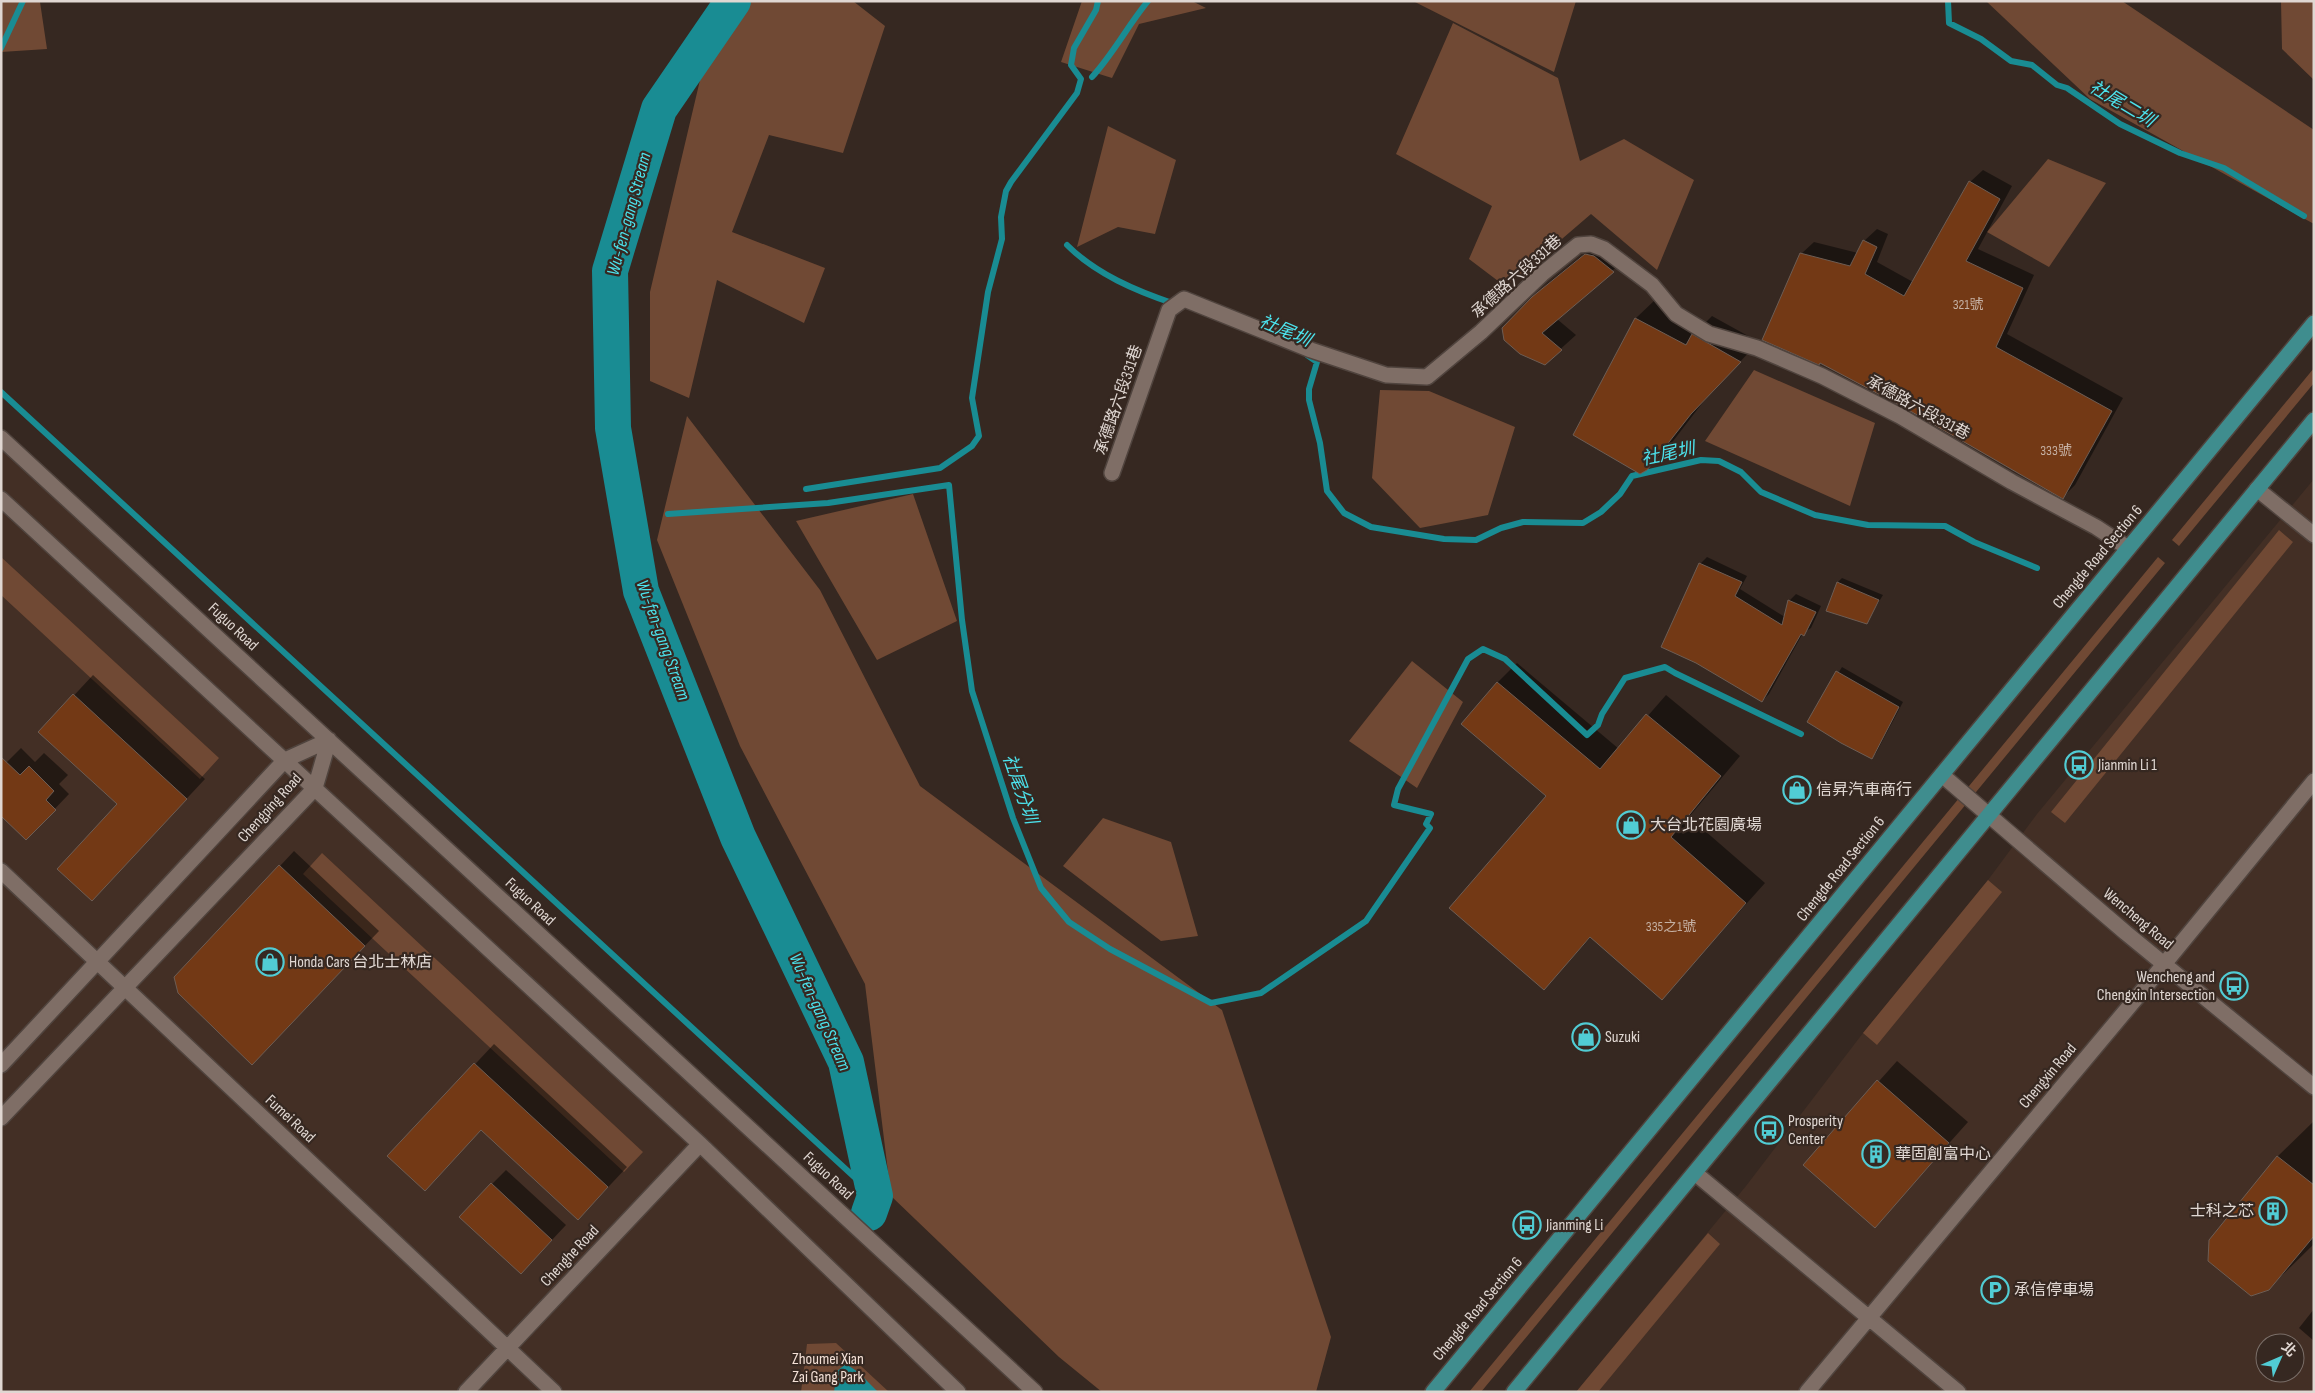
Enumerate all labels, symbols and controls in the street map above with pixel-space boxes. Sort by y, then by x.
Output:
water label: 社尾二圳 [2086,76,2161,133]
water label: Wu-fen-gang Stream [602,150,656,278]
street label: 承德路六段331巷 [1468,231,1566,323]
house number: 321號 [1953,296,1983,313]
water label: 社尾圳 [1256,311,1317,352]
street label: 承德路六段331巷 [1091,343,1147,457]
street label: 承德路六段331巷 [1863,372,1973,444]
water label: 社尾圳 [1639,437,1700,470]
house number: 333號 [2040,442,2072,459]
street label: Chengde Road Section 6 [2049,501,2147,613]
water label: Wu-fen-gang Stream [631,577,695,703]
street label: Fuguo Road [204,599,262,655]
bus stop icon: Jianmin Li 1 [2064,750,2094,780]
water label: 社尾分圳 [998,752,1043,829]
place label: Jianmin Li 1 [2097,756,2157,775]
street label: Chengping Road [234,770,306,846]
shop icon: 信昇汽車商行 [1782,775,1812,805]
place label: 信昇汽車商行 [1816,781,1912,800]
shop icon: 大台北花園廣場 [1616,810,1646,840]
street label: Chengde Road Section 6 [1793,813,1889,925]
place label: 大台北花園廣場 [1650,816,1762,835]
street label: Fuguo Road [501,874,559,930]
street label: Wencheng Road [2099,884,2177,954]
house number: 335之1號 [1646,918,1696,935]
shop icon: Honda Cars 台北士林店 [255,947,285,977]
water label: Wu-fen-gang Stream [785,950,855,1074]
place label: Honda Cars 台北士林店 [289,953,432,972]
place label: Wencheng and Chengxin Intersection [2097,968,2215,1005]
bus stop icon: Wencheng and Chengxin Intersection [2219,971,2249,1001]
shop icon: Suzuki [1571,1022,1601,1052]
place label: Suzuki [1605,1028,1640,1047]
street label: Chengxin Road [2015,1040,2081,1112]
street label: Fumei Road [261,1091,319,1147]
place label: Prosperity Center [1788,1112,1843,1149]
bus stop icon: Prosperity Center [1754,1115,1784,1145]
building icon: 華固創富中心 [1861,1139,1891,1169]
place label: 華固創富中心 [1895,1145,1991,1164]
street label: Fuguo Road [799,1148,857,1204]
building icon: 士科之芯 [2258,1196,2288,1226]
place label: 士科之芯 [2190,1202,2254,1221]
bus stop icon: Jianming Li [1512,1210,1542,1240]
place label: Jianming Li [1545,1216,1603,1235]
street label: Chenghe Road [537,1221,603,1291]
street label: Chengde Road Section 6 [1429,1253,1527,1365]
parking icon: 承信停車場 [1980,1275,2010,1305]
place label: 承信停車場 [2014,1281,2094,1300]
north arrow [2255,1333,2305,1383]
text: 北 [2278,1338,2300,1360]
park label: Zhoumei Xian Zai Gang Park [792,1350,864,1387]

